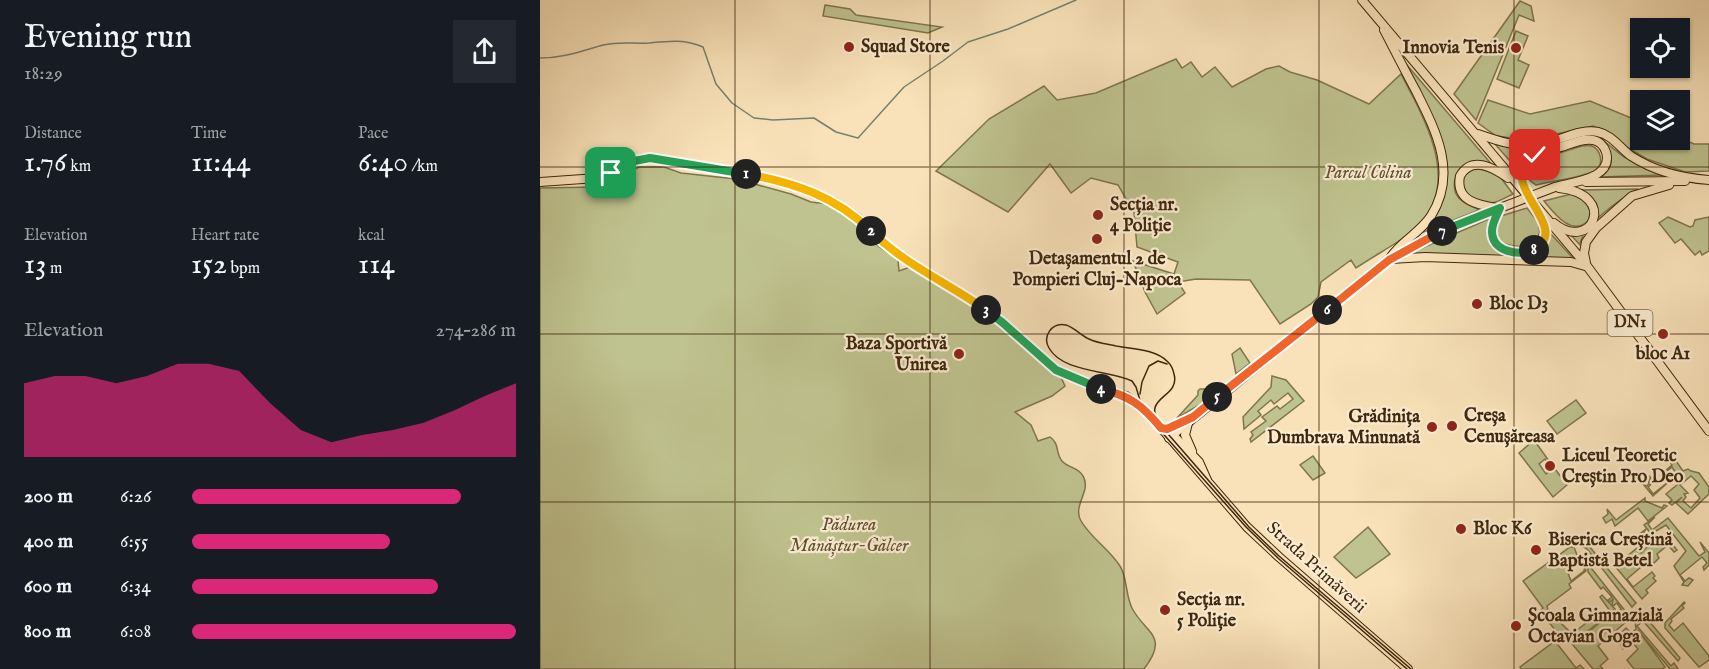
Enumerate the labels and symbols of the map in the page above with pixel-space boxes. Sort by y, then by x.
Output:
place label: Squad Store [861,36,950,59]
place label: Innovia Tenis [1402,37,1505,60]
marker: Squad Store [842,40,856,54]
marker: Innovia Tenis [1509,41,1523,55]
pin [1509,129,1560,180]
pin [585,147,636,198]
pin: 1 [731,159,761,189]
park label: Parcul Colina [1325,162,1411,185]
place label: Secția nr. 4 Poliție [1110,194,1178,238]
marker: Secția nr. 4 Poliție [1091,208,1105,222]
pin: 2 [856,216,886,246]
pin: 7 [1427,216,1457,246]
marker: Detașamentul 2 de Pompieri Cluj-Napoca [1090,232,1104,246]
pin: 8 [1519,235,1549,265]
place label: Detașamentul 2 de Pompieri Cluj-Napoca [1012,248,1183,292]
place label: Bloc D3 [1489,293,1548,316]
pin: 3 [971,295,1001,325]
pin: 6 [1312,295,1342,325]
marker: Bloc D3 [1470,297,1484,311]
road number: DN1 [1608,310,1652,336]
marker: bloc A1 [1656,327,1670,341]
place label: Baza Sportivă Unirea [845,333,948,377]
place label: bloc A1 [1635,343,1691,366]
marker: Baza Sportivă Unirea [952,347,966,361]
pin: 4 [1086,374,1116,404]
pin: 5 [1202,382,1232,412]
place label: Creșa Cenușăreasa [1464,405,1556,449]
place label: Grădinița Dumbrava Minunată [1267,406,1421,450]
marker: Creșa Cenușăreasa [1445,419,1459,433]
marker: Grădinița Dumbrava Minunată [1425,420,1439,434]
place label: Liceul Teoretic Creștin Pro Deo [1562,445,1684,489]
marker: Liceul Teoretic Creștin Pro Deo [1543,459,1557,473]
park label: Pădurea Mănăștur-Gălcer [790,514,909,558]
street label: Strada Primăverii [1261,517,1371,619]
place label: Bloc K6 [1473,518,1533,541]
marker: Bloc K6 [1454,522,1468,536]
place label: Biserica Creștină Baptistă Betel [1548,529,1674,573]
marker: Biserica Creștină Baptistă Betel [1529,543,1543,557]
place label: Secția nr. 5 Poliție [1177,589,1245,633]
marker: Secția nr. 5 Poliție [1158,603,1172,617]
place label: Școala Gimnazială Octavian Goga [1528,605,1664,649]
marker: Școala Gimnazială Octavian Goga [1509,619,1523,633]

